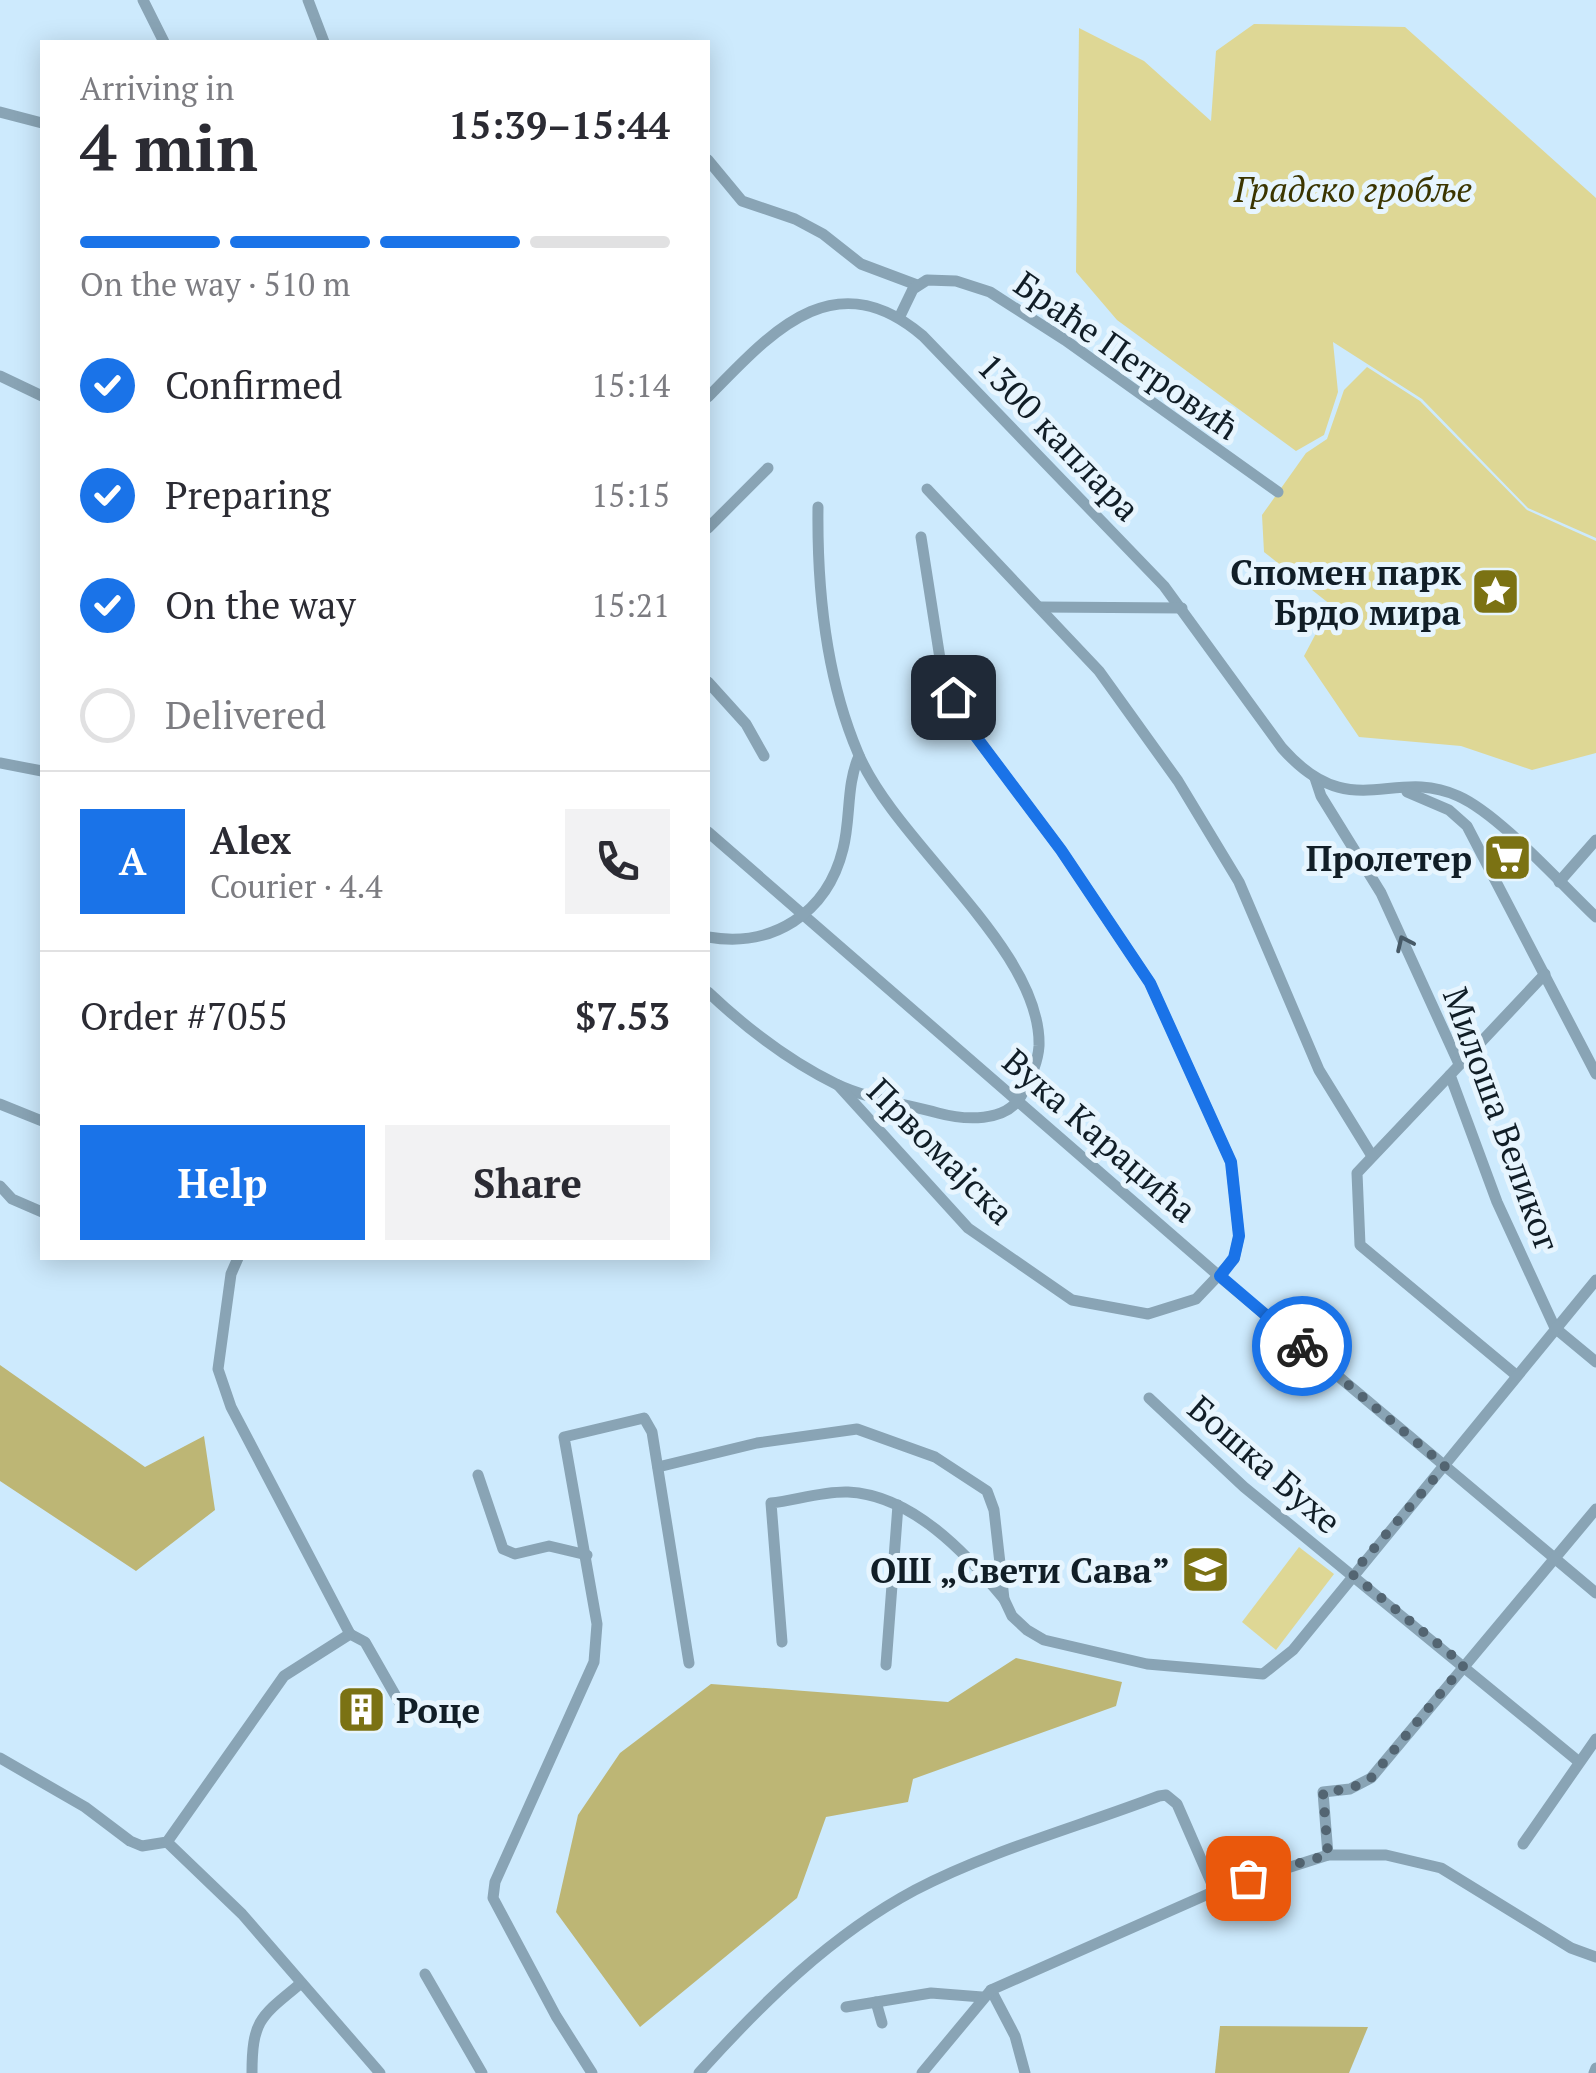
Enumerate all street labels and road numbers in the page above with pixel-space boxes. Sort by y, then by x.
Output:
street label: Браће Петровић [1005,260,1249,450]
street label: 1300 каплара [968,344,1150,530]
street label: Милоша Великог [1433,981,1571,1257]
street label: Вука Караџића [993,1038,1207,1232]
street label: Првомајска [858,1068,1024,1234]
street label: Бошка Бухе [1179,1385,1351,1543]

